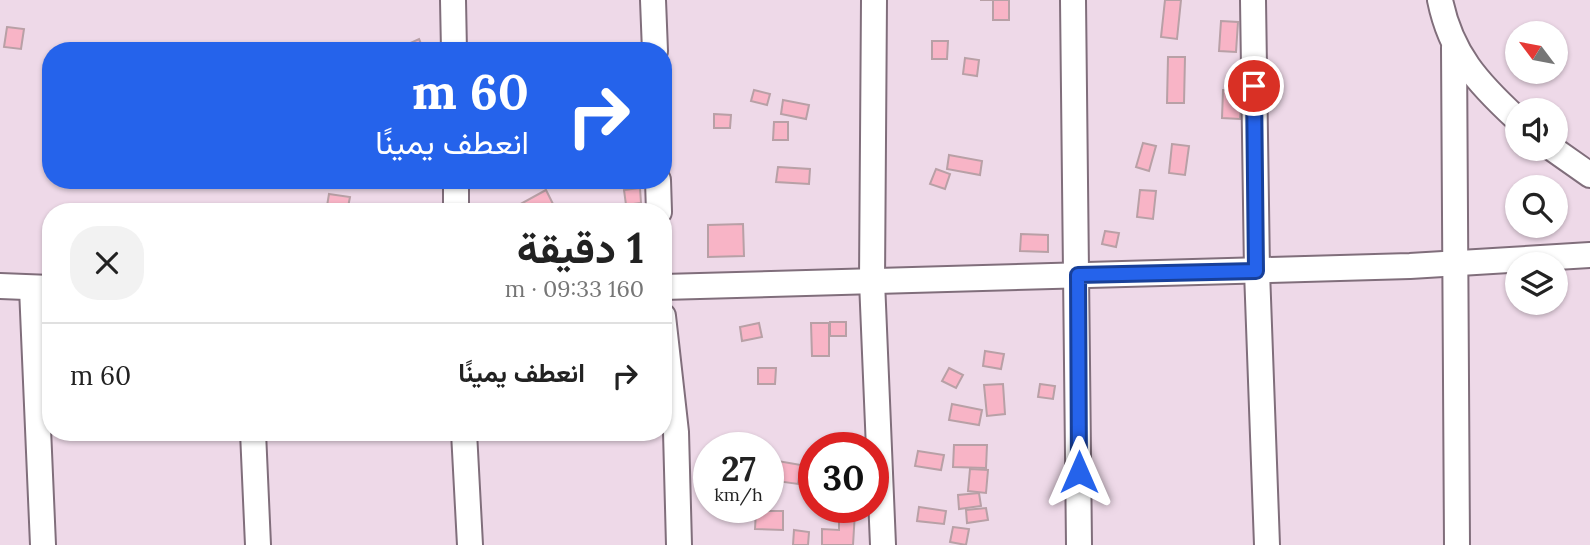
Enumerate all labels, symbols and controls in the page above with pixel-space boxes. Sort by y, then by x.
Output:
north arrow [1505,21,1568,84]
map controls [1505,21,1568,315]
pin [1224,56,1284,116]
text: 60 m [412,60,529,122]
icon: arrive [1235,67,1273,105]
icon: right [553,70,644,161]
button: sound [1505,98,1568,161]
text: انعطف يمينًا [375,122,529,163]
button: search [1505,175,1568,238]
text: 1 دقيقة [517,221,644,275]
button: close [70,226,144,300]
button: layers [1505,252,1568,315]
text: 160 m · 09:33 [505,274,644,303]
text: انعطف يمينًا [458,356,585,389]
icon: right [606,357,644,395]
text: 60 m [70,359,131,392]
speed limit sign: 30 [798,432,889,523]
position arrow [1042,435,1116,509]
text: 27 [721,446,756,491]
text: km/h [714,483,763,506]

